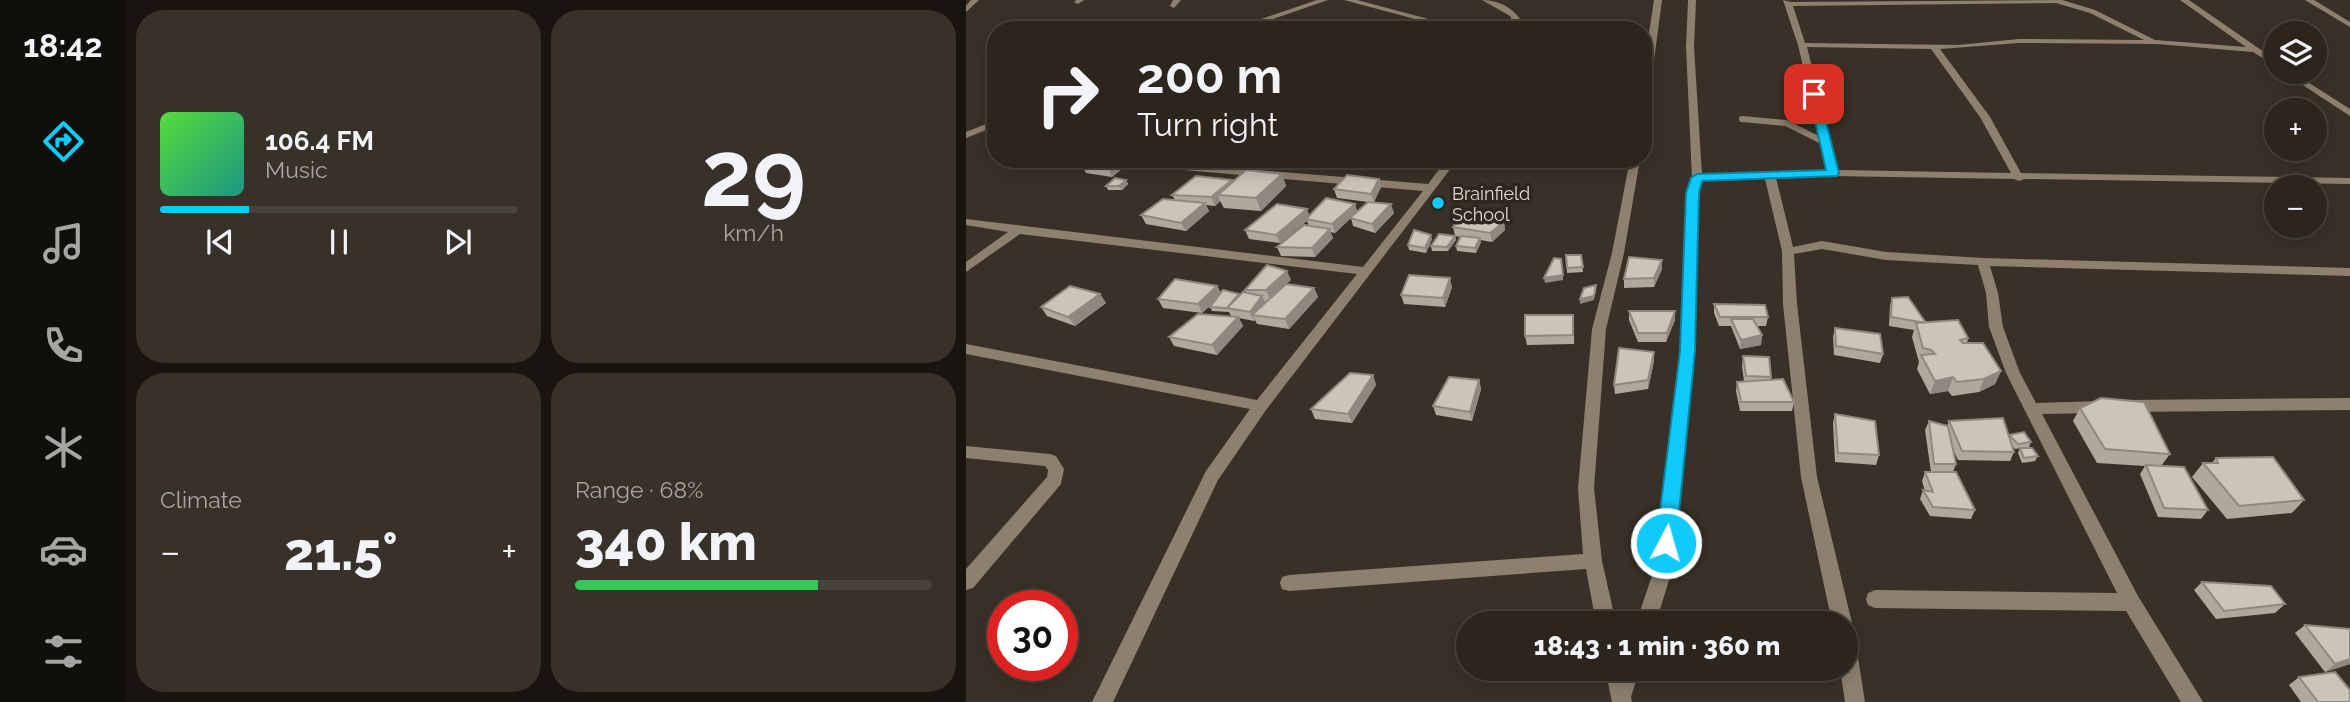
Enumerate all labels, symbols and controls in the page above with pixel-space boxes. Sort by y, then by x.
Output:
map controls [2264,21,2327,238]
button: layers [2264,21,2327,84]
text: 18:42 [23,27,103,64]
text: 200 m [1137,47,1282,104]
icon: right [1022,49,1113,140]
pin [1784,64,1844,124]
icon: arrive [1795,75,1833,113]
button: + [2264,98,2327,161]
text: Turn right [1137,106,1278,143]
icon: directions [39,117,88,166]
text: 29 [701,120,806,227]
text: 106.4 FM [265,126,374,156]
text: Music [265,156,328,183]
button: − [2264,175,2327,238]
place label: Brainfield School [1452,183,1530,225]
marker: Brainfield School [1430,195,1446,211]
icon: music [39,219,88,268]
text: km/h [723,219,784,246]
icon: previous [201,223,239,261]
icon: pause [320,223,358,261]
icon: next [439,223,477,261]
icon: phone [39,321,88,370]
icon: climate [39,423,88,472]
text: Range · 68% [575,476,704,503]
text: Climate [160,486,242,513]
position arrow [1629,506,1703,580]
text: 340 km [575,511,757,572]
text: 21.5° [284,521,398,582]
icon: car [39,525,88,574]
text: − [160,529,180,574]
text: + [501,529,517,574]
speed limit sign: 30 [987,590,1078,681]
icon: filters [39,627,88,676]
text: 18:43 · 1 min · 360 m [1534,631,1780,661]

